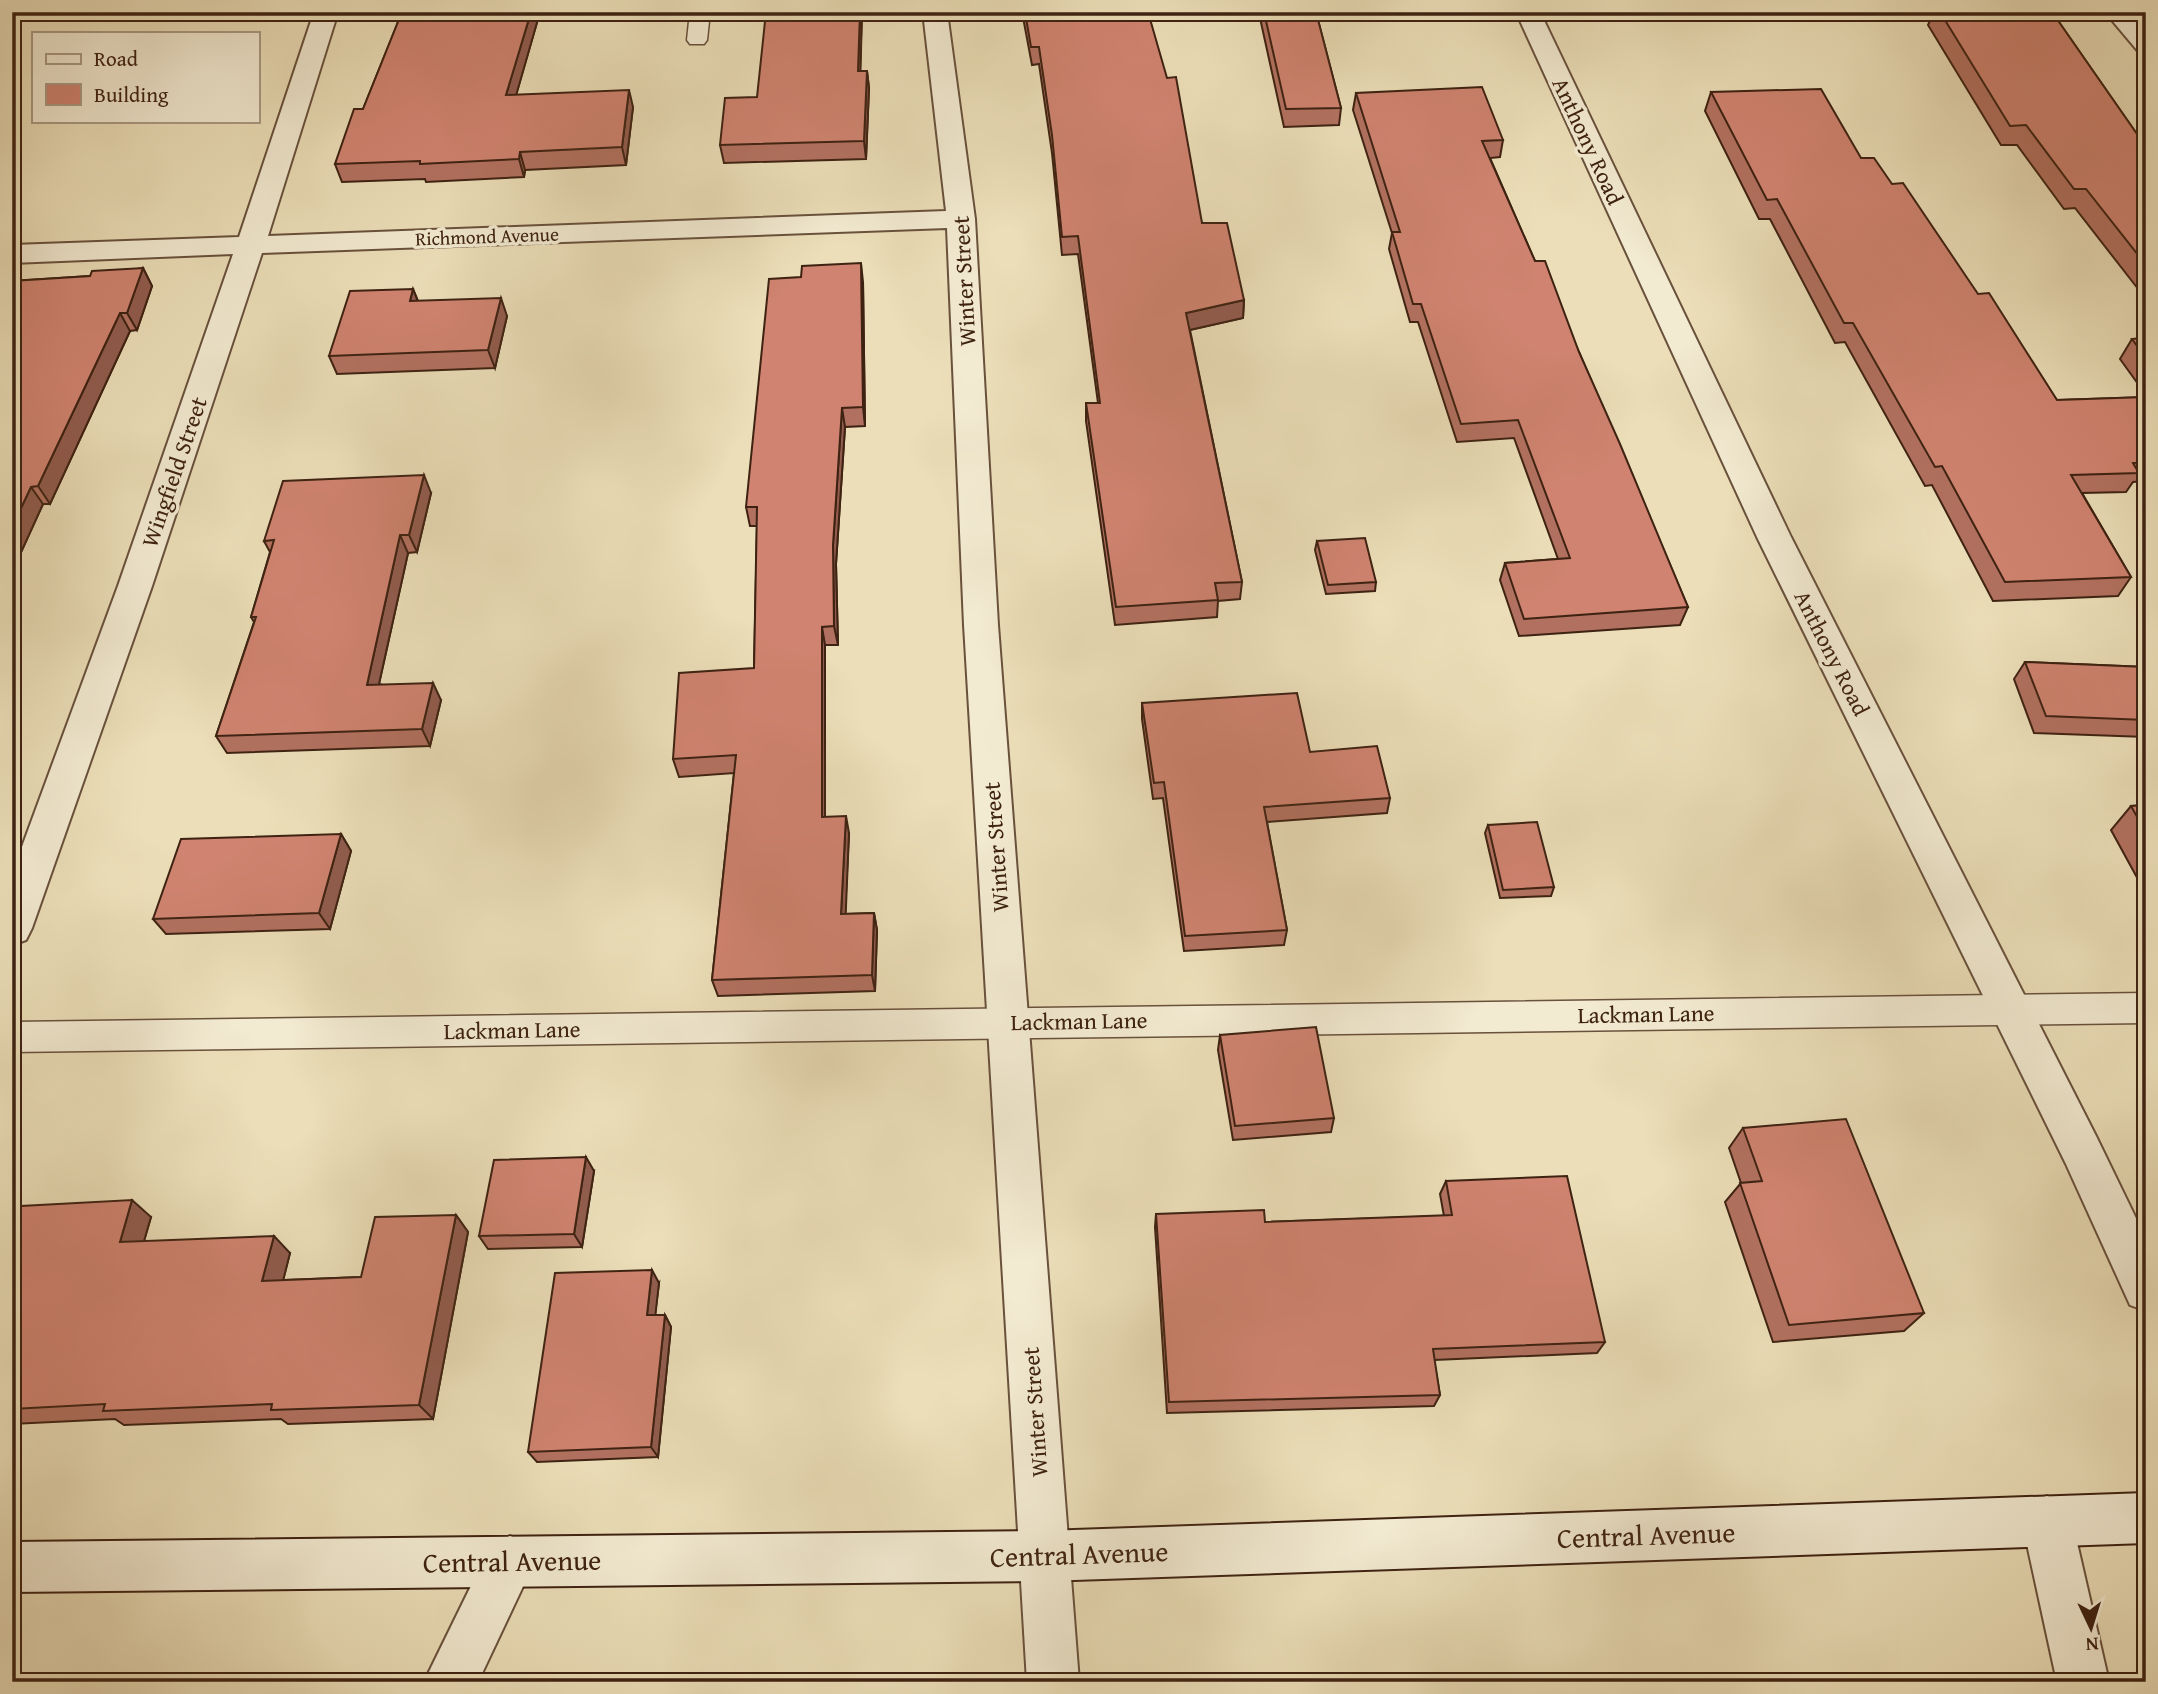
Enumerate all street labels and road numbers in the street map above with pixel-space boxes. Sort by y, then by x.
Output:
street label: Anthony Road [1545,72,1633,211]
street label: Winter Street [944,215,983,347]
street label: Richmond Avenue [415,219,559,252]
street label: Wingfield Street [132,392,215,551]
street label: Anthony Road [1787,584,1879,722]
street label: Winter Street [974,781,1017,913]
street label: Lackman Lane [1577,996,1715,1031]
street label: Lackman Lane [1010,1003,1148,1038]
street label: Lackman Lane [443,1012,581,1047]
street label: Winter Street [1013,1346,1056,1478]
street label: Central Avenue [1556,1511,1736,1558]
street label: Central Avenue [989,1530,1169,1577]
street label: Central Avenue [422,1538,602,1583]

